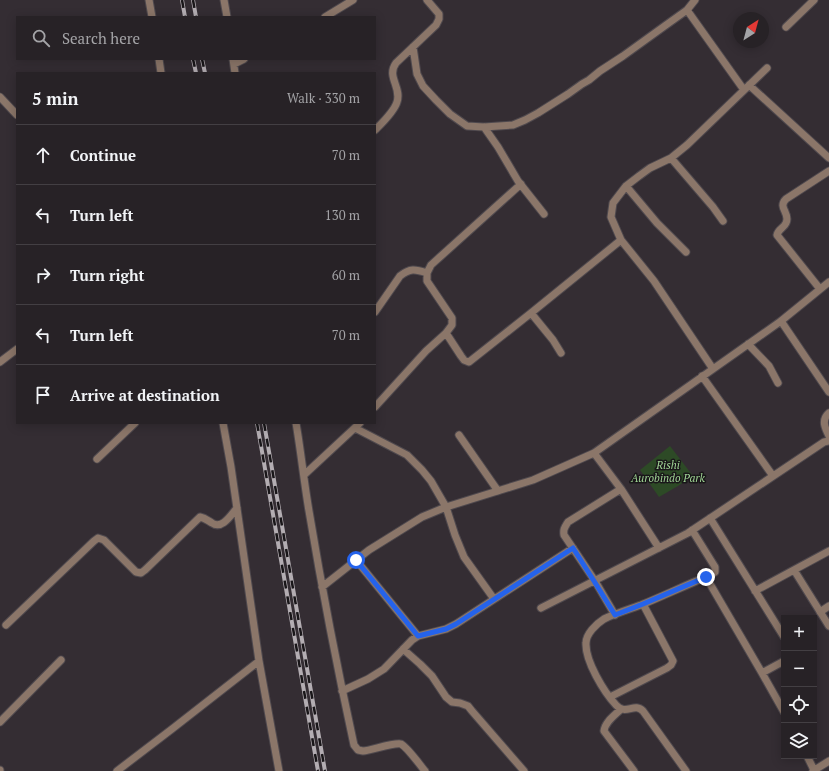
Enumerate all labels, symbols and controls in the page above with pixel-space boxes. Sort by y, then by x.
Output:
north arrow [733,12,769,48]
search box [16,16,376,60]
icon: search [30,27,52,49]
text: Search here [62,28,140,48]
text: 5 min [32,87,79,110]
text: Walk · 330 m [287,89,360,107]
icon: ahead [32,144,54,166]
text: Continue [70,145,136,165]
text: 70 m [332,146,360,164]
icon: left [32,204,54,226]
text: Turn left [70,205,134,225]
text: 130 m [325,206,360,224]
icon: right [32,264,54,286]
text: Turn right [70,265,145,285]
text: 60 m [332,266,360,284]
icon: left [32,324,54,346]
text: Turn left [70,325,134,345]
text: 70 m [332,326,360,344]
icon: arrive [32,384,54,406]
text: Arrive at destination [70,385,220,405]
park label: Rishi Aurobindo Park [630,458,706,485]
route start [347,551,365,569]
route end [697,568,715,586]
map controls [781,615,817,759]
button: + [781,615,817,651]
button: − [781,651,817,687]
button: locate [781,687,817,723]
button: layers [781,723,817,759]

